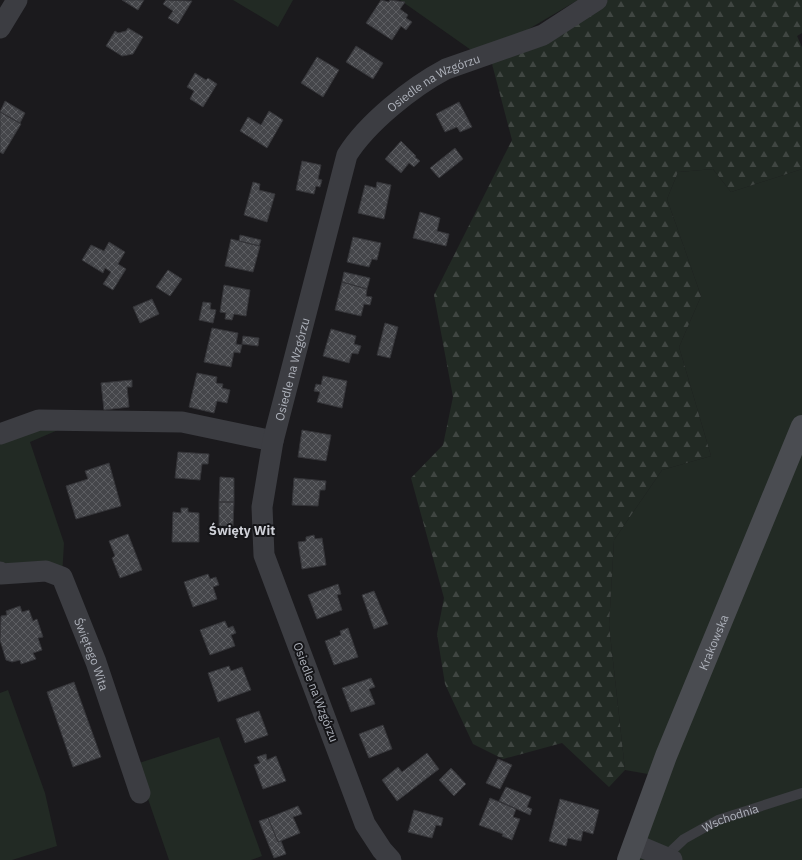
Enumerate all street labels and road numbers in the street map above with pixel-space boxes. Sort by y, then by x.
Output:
street label: Osiedle na Wzgórzu [384,50,482,115]
street label: Osiedle na Wzgórzu [271,316,312,422]
street label: Krakowska [695,611,731,672]
street label: Świętego Wita [71,615,113,693]
street label: Osiedle na Wzgórzu [290,640,342,744]
street label: Wschodnia [699,800,761,835]

